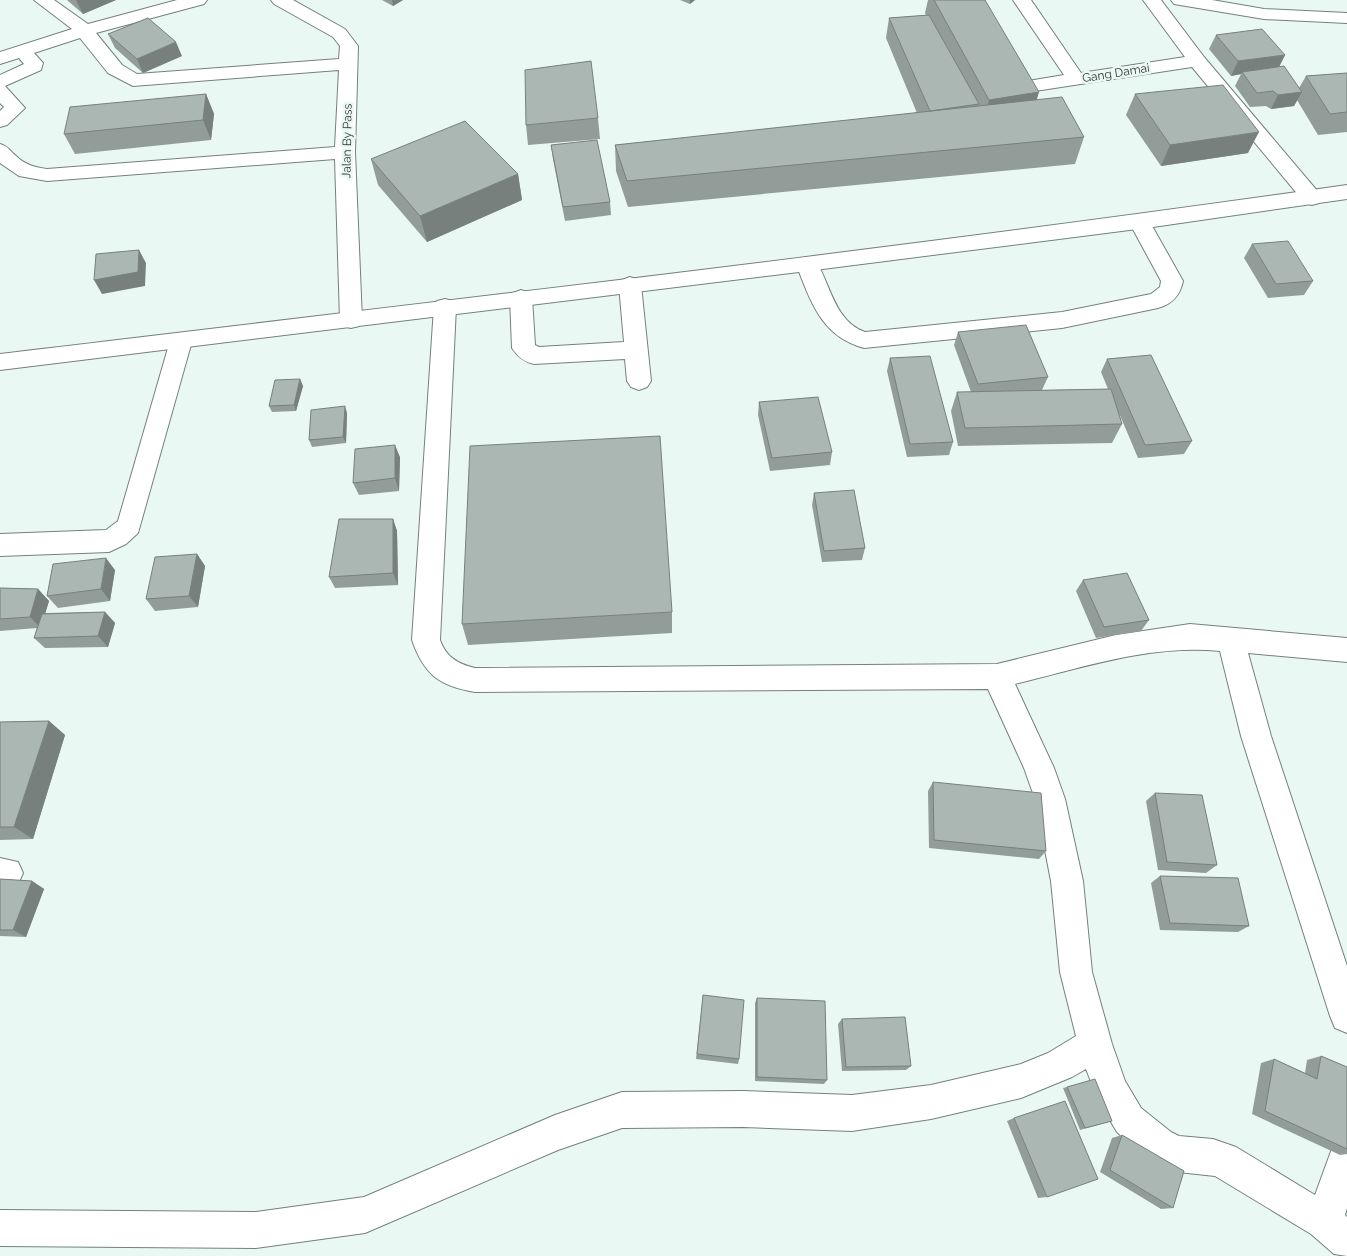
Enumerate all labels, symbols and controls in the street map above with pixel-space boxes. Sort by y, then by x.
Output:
street label: Gang Damai [1081,61,1151,85]
street label: Jalan By Pass [339,103,355,178]

